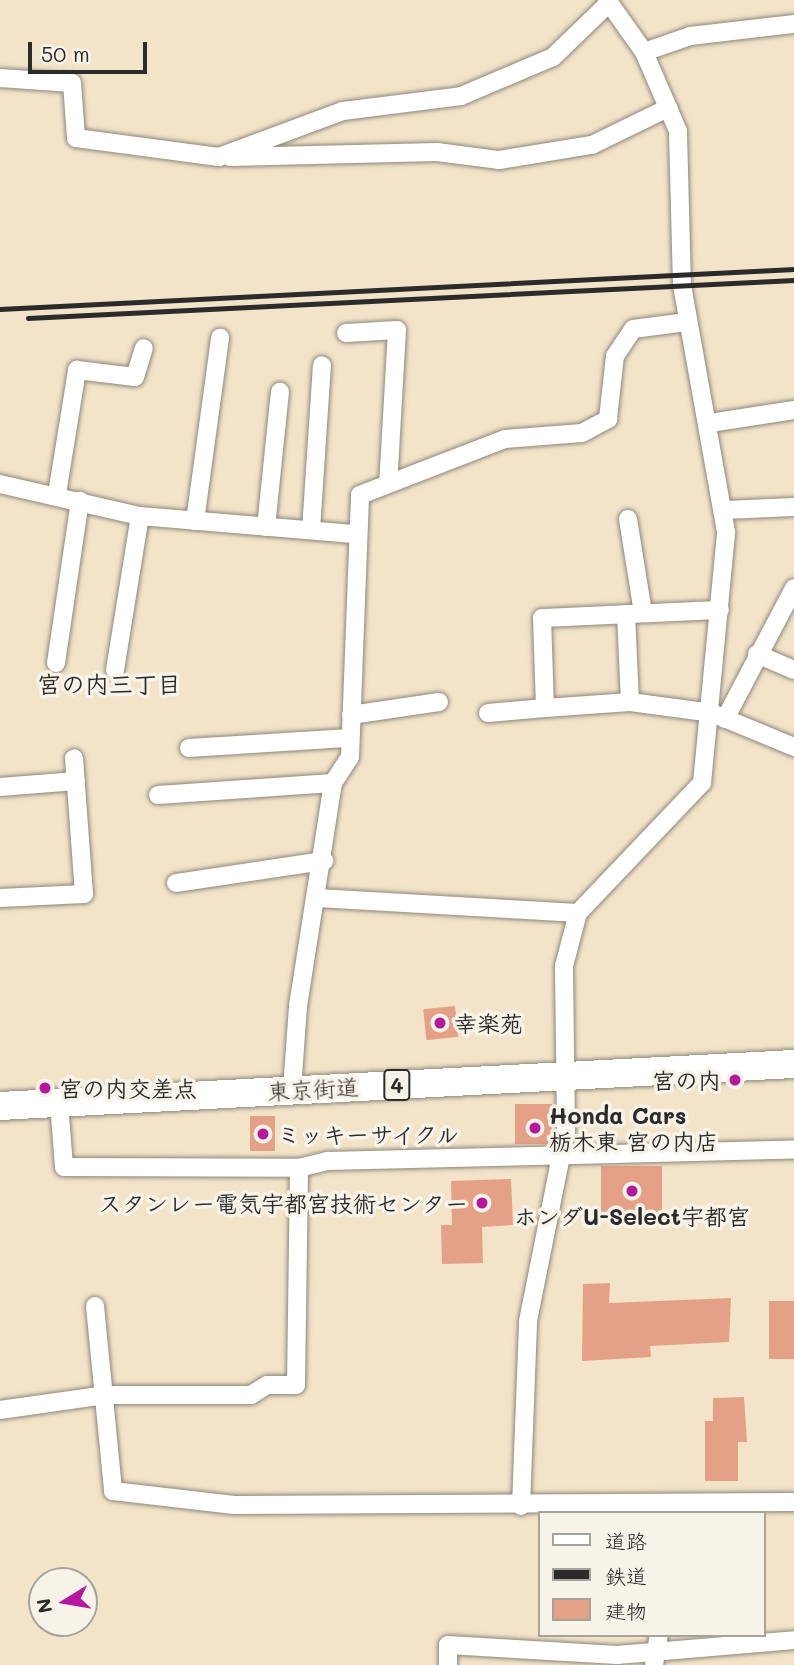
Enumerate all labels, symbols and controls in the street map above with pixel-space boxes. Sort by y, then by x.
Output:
scale bar [32,28,150,72]
text: 50 m [41,40,90,67]
district label: 宮の内三丁目 [37,670,181,698]
place label: 幸楽苑 [454,1009,523,1037]
marker: 幸楽苑 [432,1015,448,1031]
place label: 宮の内 [652,1066,721,1094]
road number: 4 [383,1068,411,1102]
marker: 宮の内 [727,1072,743,1088]
street label: 東京街道 [266,1073,360,1105]
place label: 宮の内交差点 [59,1074,197,1102]
marker: 宮の内交差点 [37,1080,53,1096]
place label: Honda Cars 栃木東 宮の内店 [549,1101,718,1155]
place label: ミッキーサイクル [277,1120,461,1148]
marker: Honda Cars 栃木東 宮の内店 [527,1120,543,1136]
marker: ミッキーサイクル [255,1126,271,1142]
marker: ホンダU-Select宇都宮 [624,1183,640,1199]
place label: スタンレー電気宇都宮技術センター [99,1189,468,1217]
marker: スタンレー電気宇都宮技術センター [474,1195,490,1211]
place label: ホンダU-Select宇都宮 [514,1202,750,1230]
legend [538,1511,766,1637]
text: 道路 [605,1527,647,1554]
text: 鉄道 [605,1562,647,1589]
north arrow [28,1567,98,1637]
text: N [30,1596,58,1615]
text: 建物 [605,1597,647,1624]

